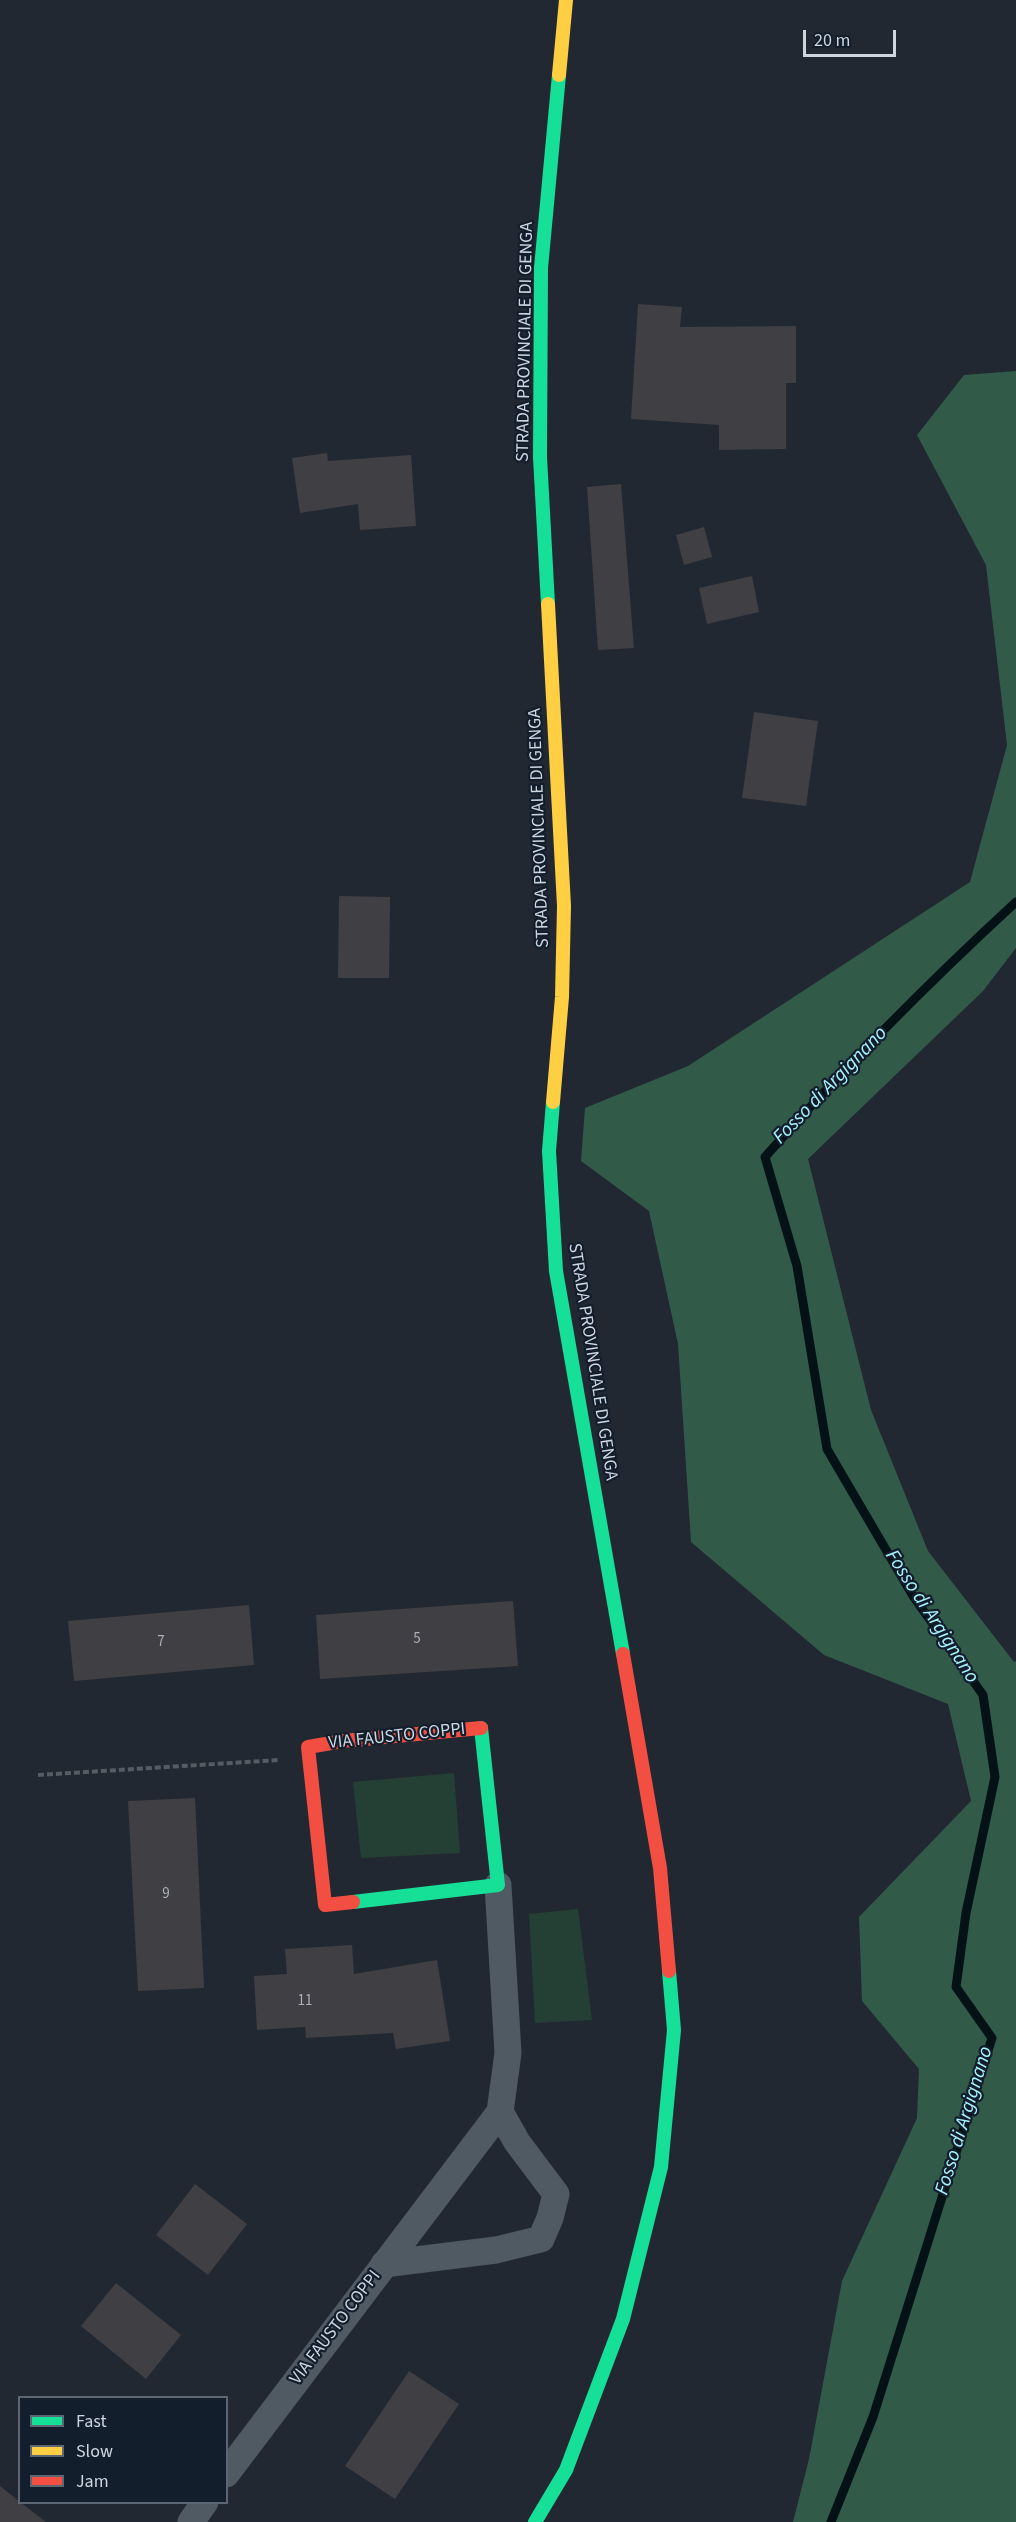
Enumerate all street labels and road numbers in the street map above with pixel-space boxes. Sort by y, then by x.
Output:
street label: STRADA PROVINCIALE DI GENGA [513,222,539,462]
street label: STRADA PROVINCIALE DI GENGA [525,708,555,948]
street label: STRADA PROVINCIALE DI GENGA [563,1242,621,1482]
street label: VIA FAUSTO COPPI [328,1719,466,1755]
street label: VIA FAUSTO COPPI [286,2267,386,2389]

